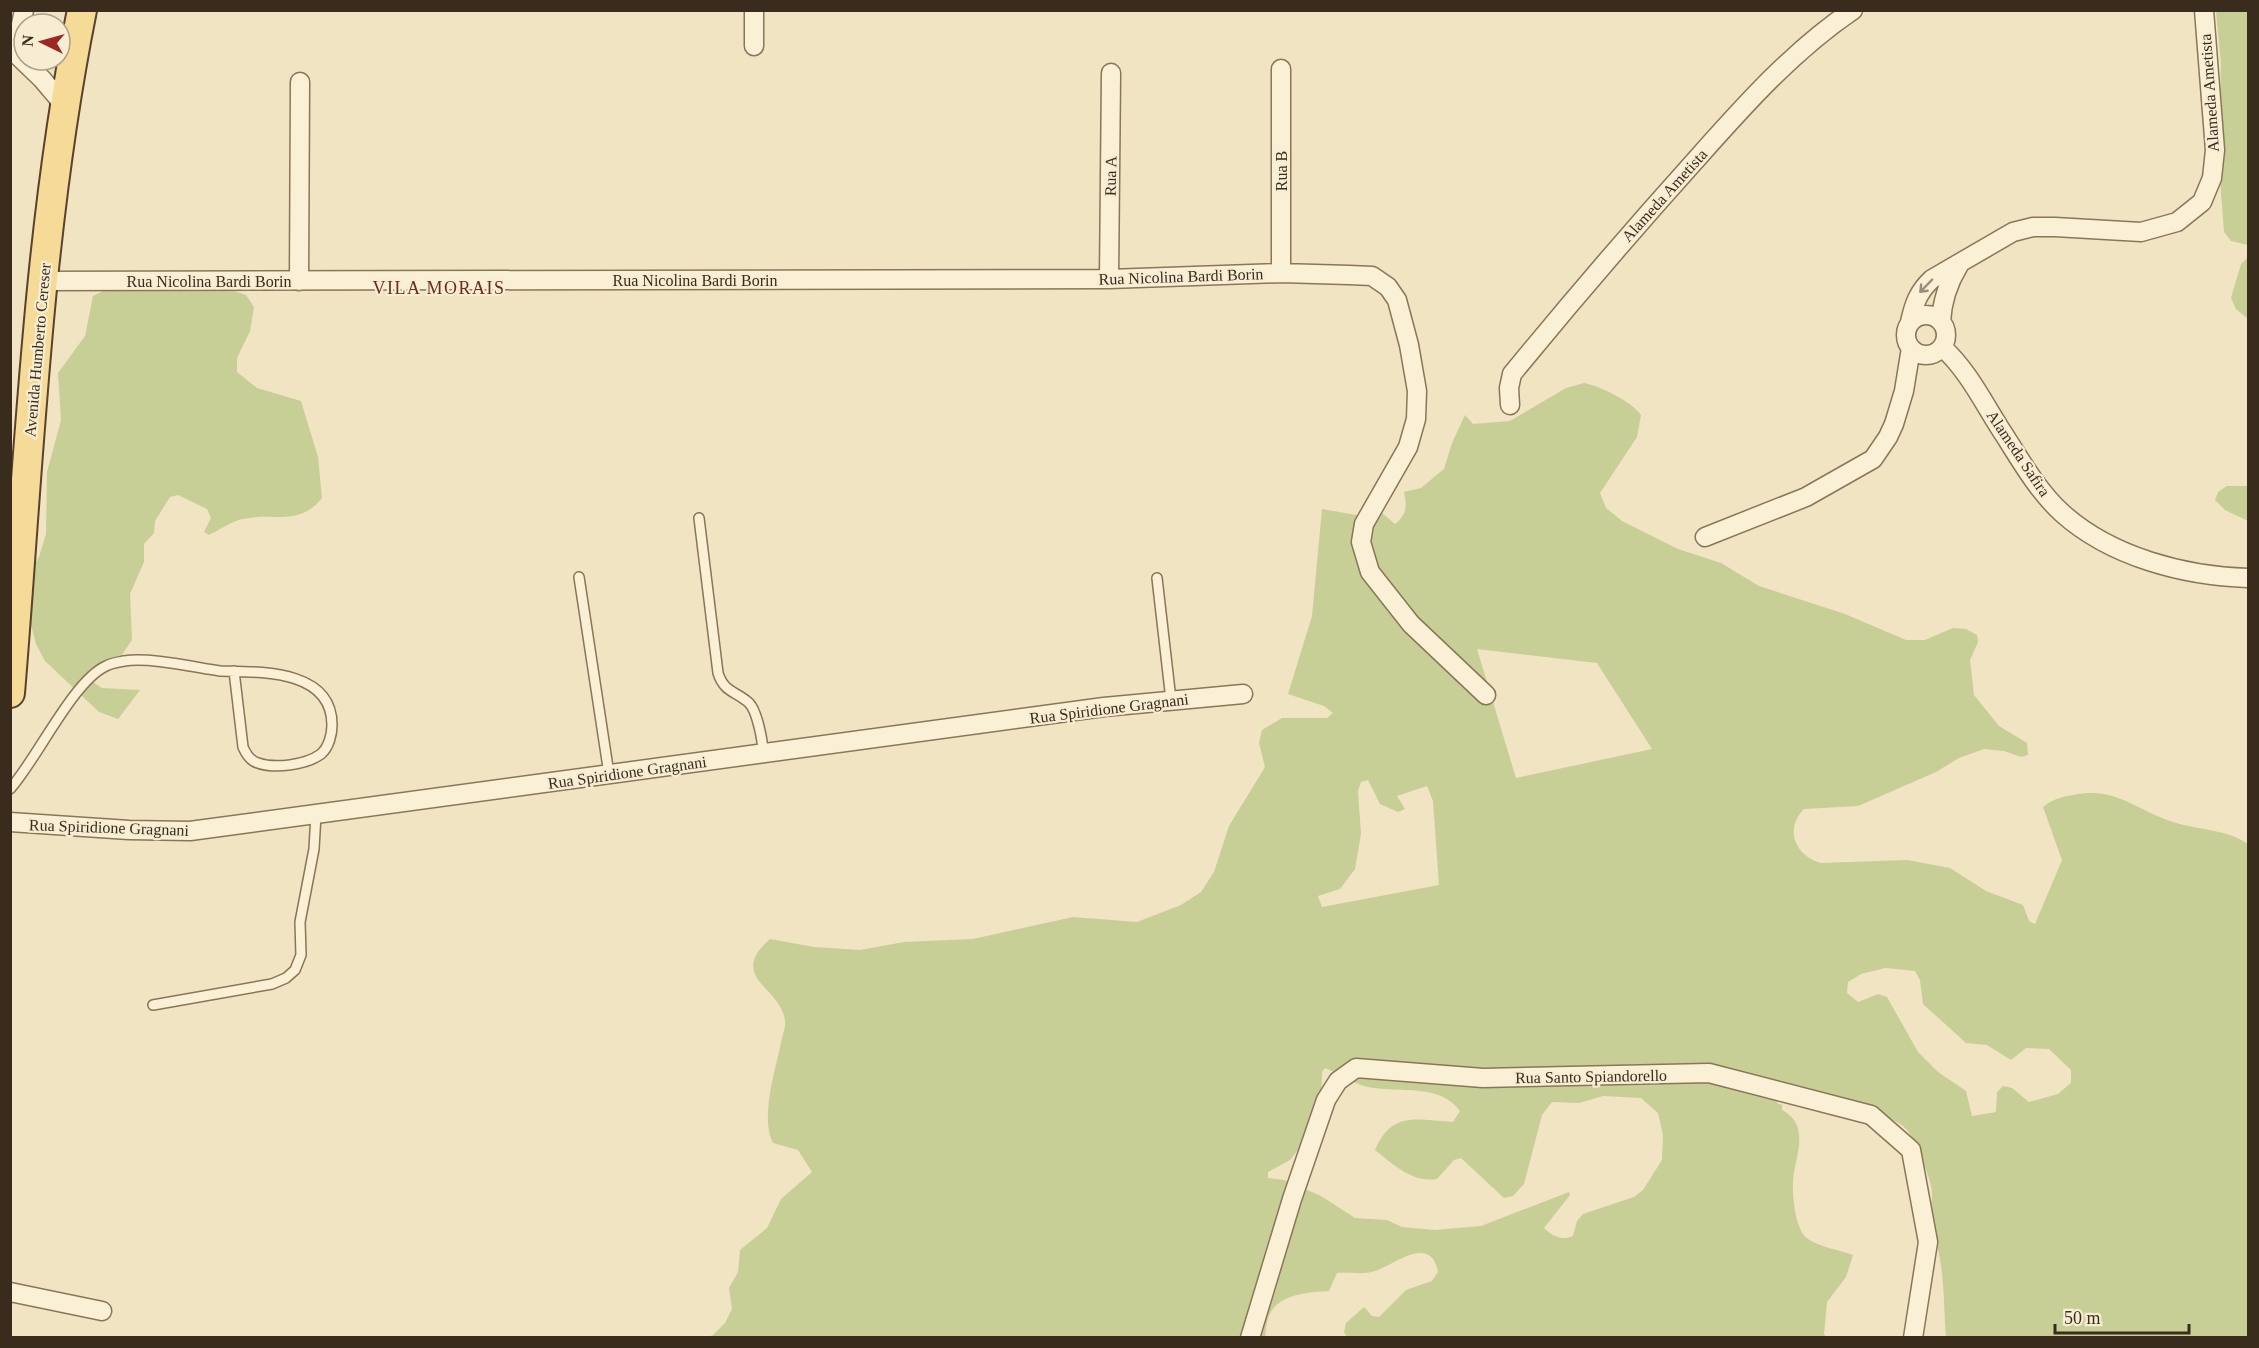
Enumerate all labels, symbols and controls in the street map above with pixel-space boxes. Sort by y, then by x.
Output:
north arrow [12,12,72,72]
street label: Alameda Ametista [2197,33,2222,153]
text: N [19,34,37,47]
street label: Alameda Ametista [1618,146,1710,245]
street label: Rua B [1273,151,1290,191]
street label: Rua A [1102,155,1119,196]
street label: Avenida Humberto Cereser [21,262,54,438]
street label: Rua Nicolina Bardi Borin [1098,265,1264,288]
street label: Rua Nicolina Bardi Borin [613,272,777,289]
street label: Rua Nicolina Bardi Borin [127,273,291,290]
district label: VILA MORAIS [372,278,506,298]
one-way arrow [1919,278,1933,293]
street label: Alameda Safira [1984,407,2054,499]
street label: Rua Spiridione Gragnani [1029,690,1190,728]
street label: Rua Spiridione Gragnani [547,753,708,793]
street label: Rua Spiridione Gragnani [29,816,190,840]
street label: Rua Santo Spiandorello [1515,1067,1667,1087]
scale bar [2055,1297,2188,1335]
text: 50 m [2064,1308,2101,1328]

